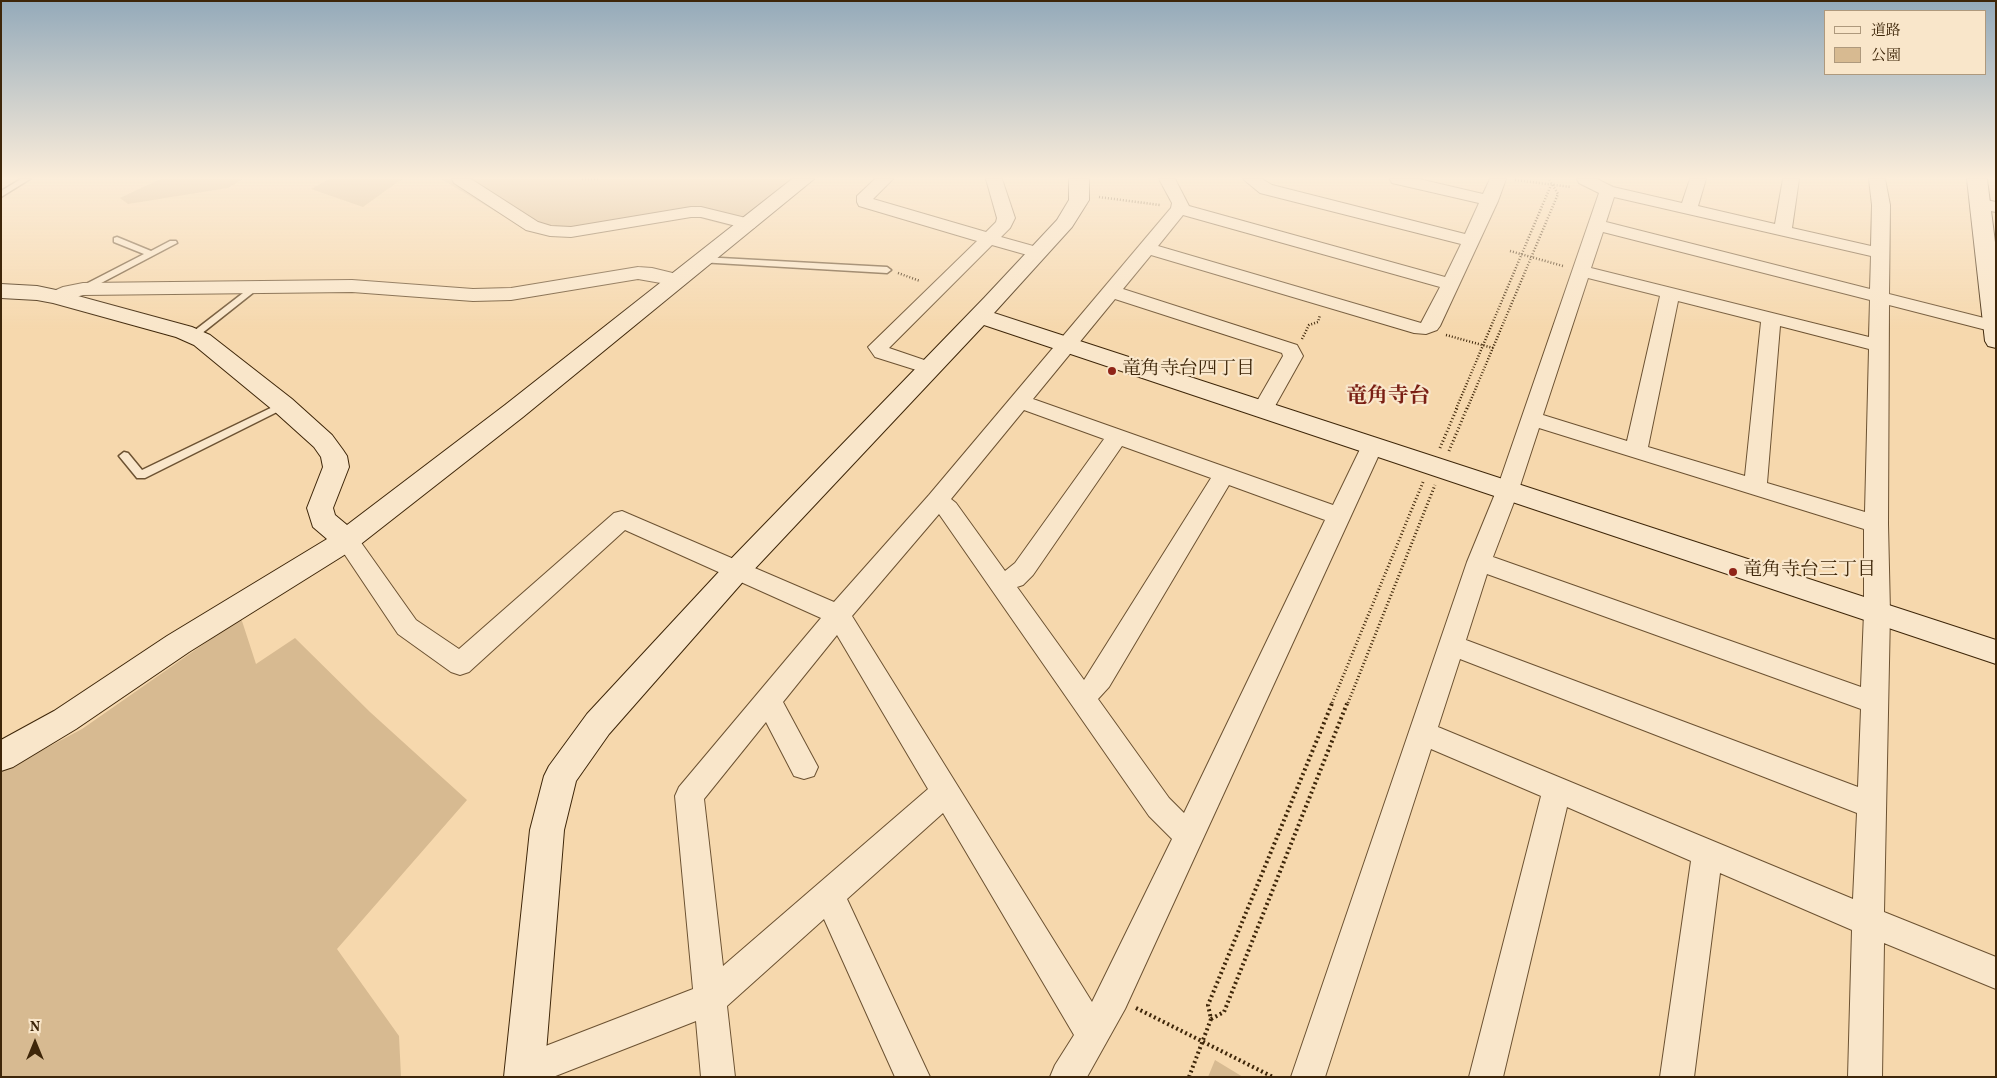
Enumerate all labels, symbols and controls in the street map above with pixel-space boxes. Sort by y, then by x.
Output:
legend [1824,10,1987,75]
text: 道路 [1871,21,1901,42]
text: 公園 [1871,46,1901,67]
place label: 竜角寺台四丁目 [1122,360,1255,382]
marker: 竜角寺台四丁目 [1106,365,1118,377]
district label: 竜角寺台 [1346,385,1430,411]
place label: 竜角寺台三丁目 [1743,561,1876,583]
marker: 竜角寺台三丁目 [1727,566,1739,578]
north arrow [10,1018,60,1068]
text: N [30,1018,40,1037]

